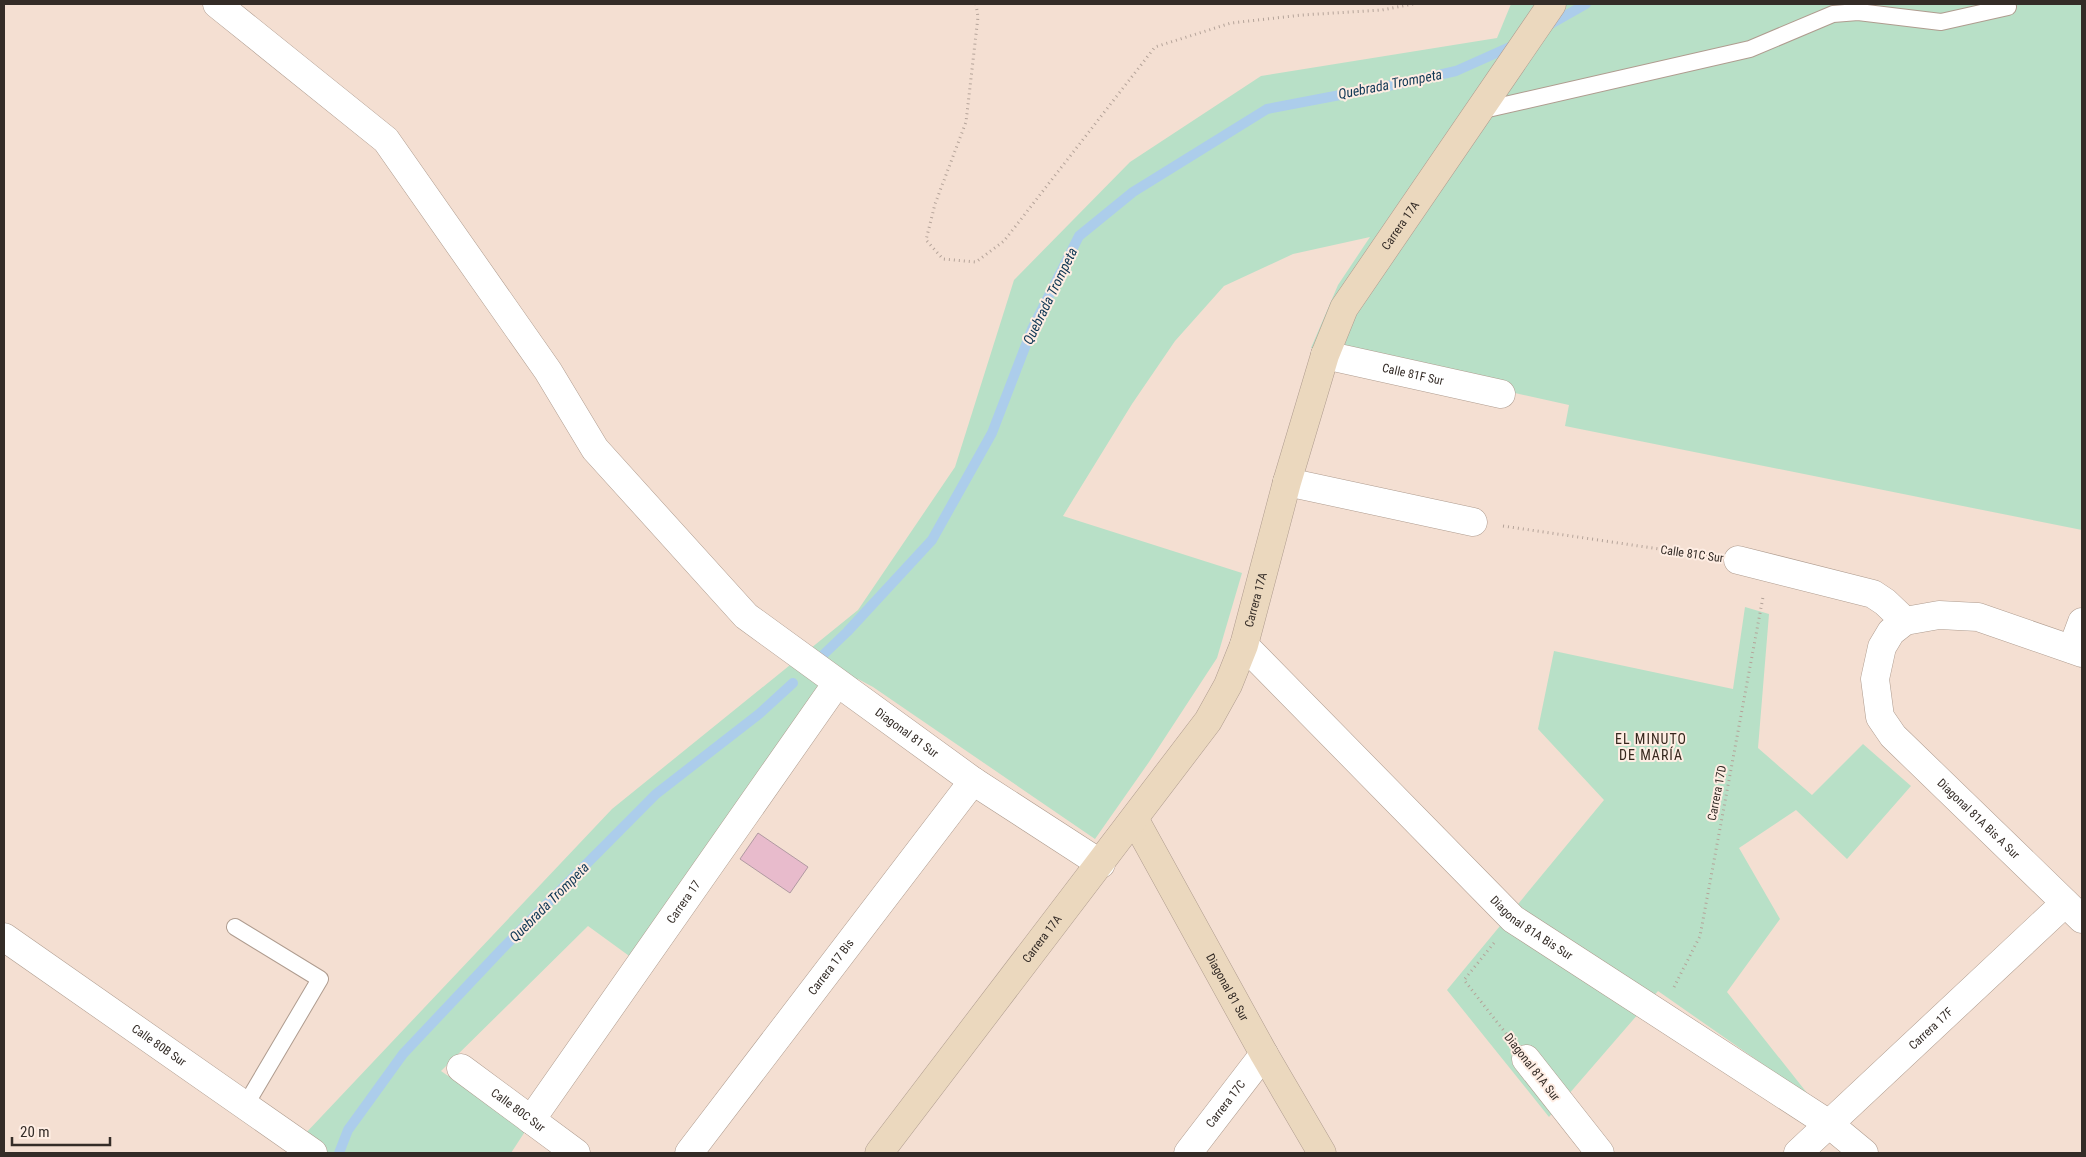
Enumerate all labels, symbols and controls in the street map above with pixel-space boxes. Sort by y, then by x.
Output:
water label: Quebrada Trompeta [1337,66,1443,102]
street label: Carrera 17A [1379,198,1422,253]
water label: Quebrada Trompeta [1020,245,1080,347]
street label: Calle 81F Sur [1381,361,1445,388]
street label: Calle 81C Sur [1660,543,1725,565]
street label: Carrera 17A [1242,571,1270,629]
street label: Diagonal 81 Sur [872,705,941,761]
district label: EL MINUTO DE MARÍA [1615,731,1687,763]
street label: Carrera 17D [1705,764,1729,822]
street label: Diagonal 81A Bis A Sur [1934,776,2023,862]
water label: Quebrada Trompeta [506,859,592,945]
street label: Carrera 17 [664,878,703,926]
street label: Diagonal 81A Bis Sur [1487,893,1576,963]
street label: Carrera 17A [1019,912,1065,966]
street label: Carrera 17 Bis [805,936,857,998]
street label: Diagonal 81 Sur [1203,951,1252,1024]
street label: Carrera 17F [1906,1005,1956,1053]
street label: Calle 80B Sur [129,1021,189,1069]
street label: Diagonal 81A Sur [1501,1031,1563,1104]
street label: Carrera 17C [1203,1077,1248,1130]
street label: Calle 80C Sur [488,1086,548,1135]
scale bar [12,1114,110,1146]
text: 20 m [20,1123,50,1141]

